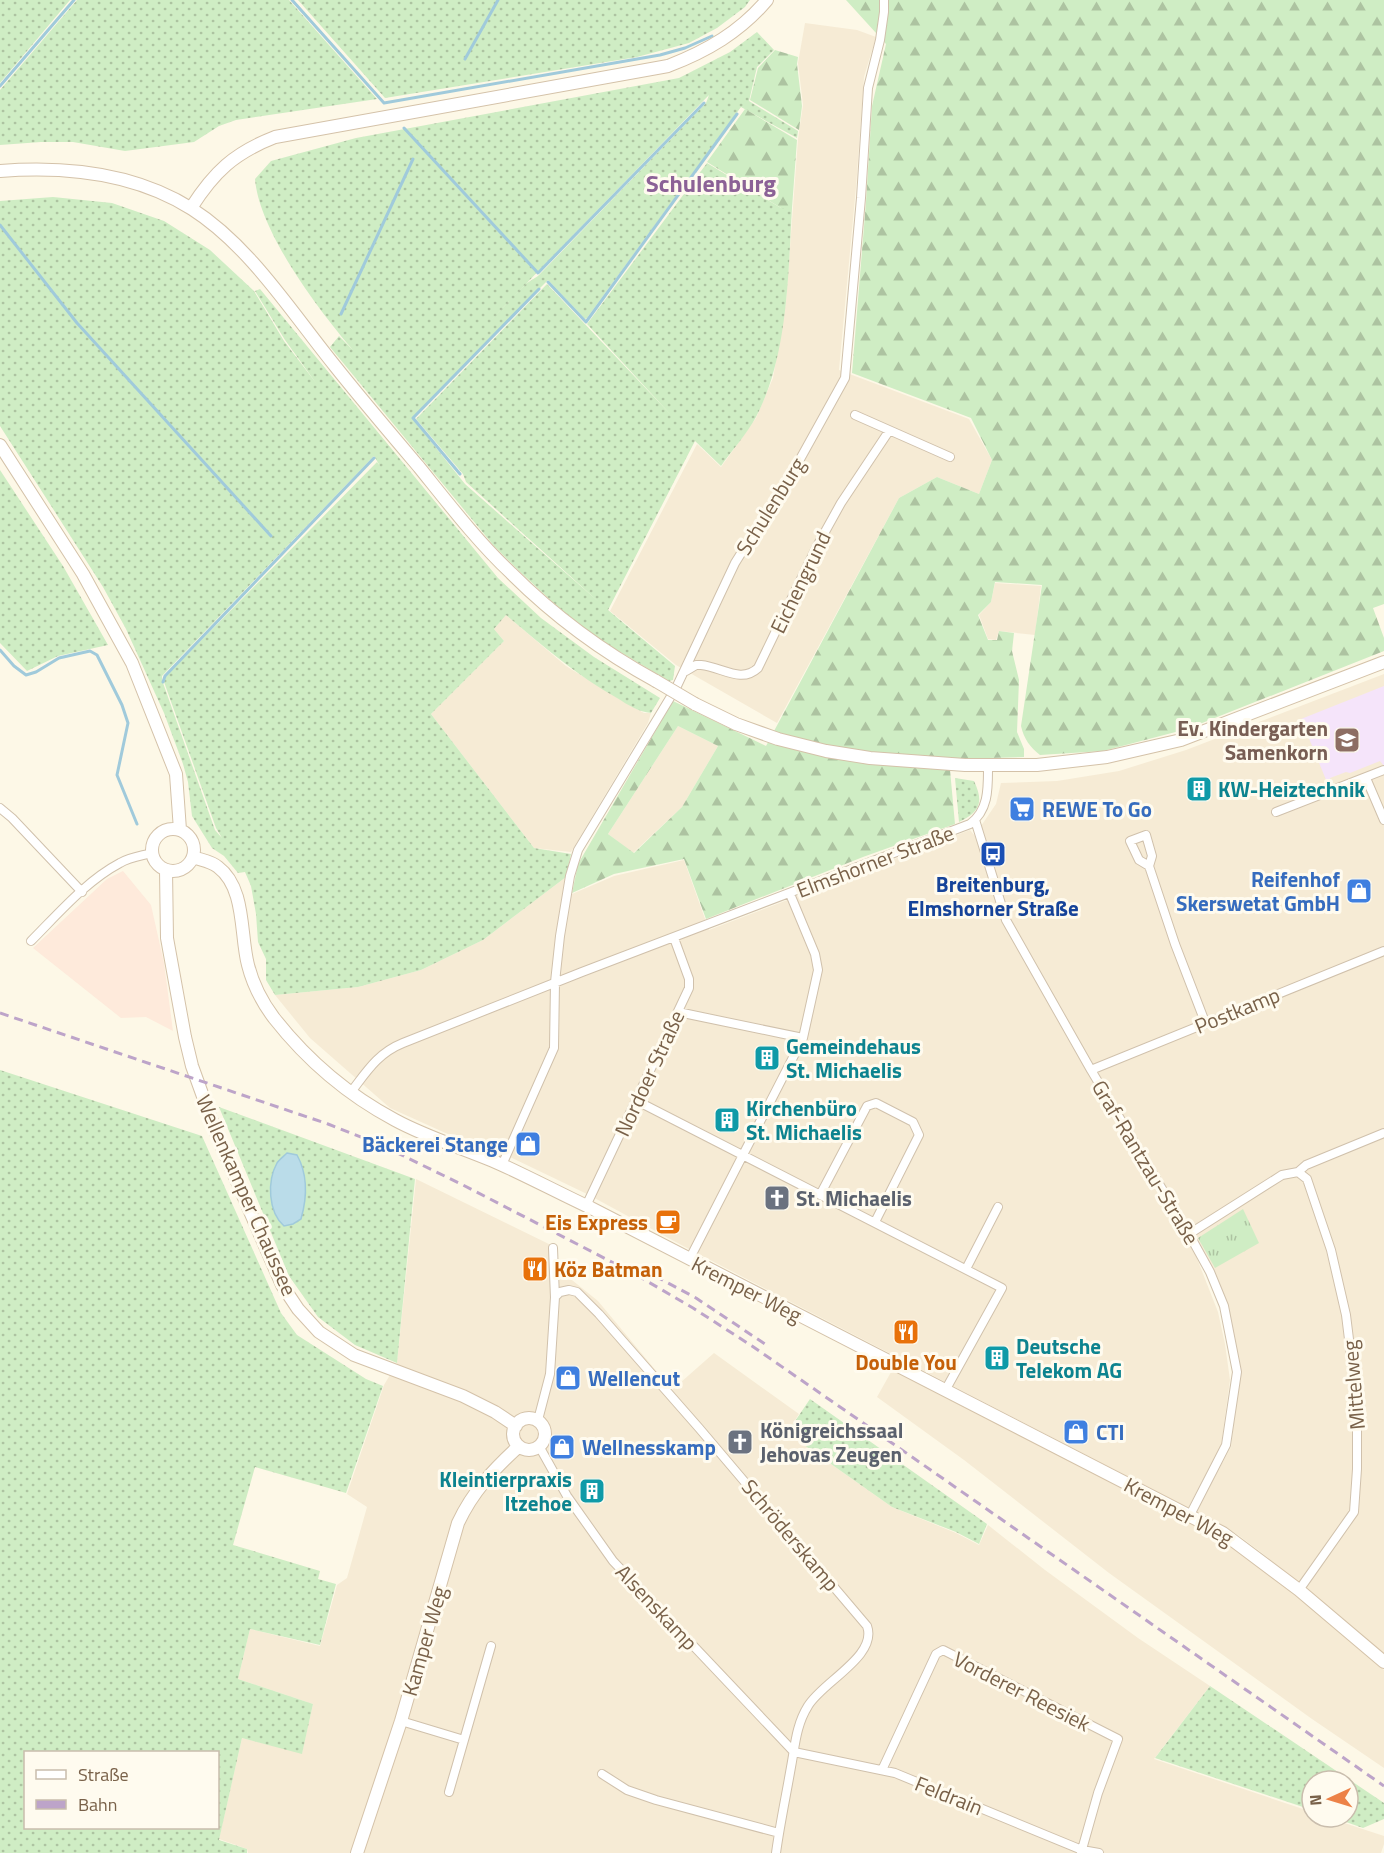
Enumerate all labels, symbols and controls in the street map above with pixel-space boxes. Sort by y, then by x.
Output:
district label: Schulenburg [646,165,776,201]
street label: Schulenburg [727,451,813,561]
street label: Eichengrund [761,525,839,639]
place label: Ev. Kindergarten Samenkorn [1177,712,1328,768]
school or university icon: Ev. Kindergarten Samenkorn [1332,725,1362,755]
place label: KW-Heiztechnik [1218,773,1365,805]
building icon: KW-Heiztechnik [1184,774,1214,804]
place label: REWE To Go [1042,793,1152,825]
supermarket icon: REWE To Go [1007,794,1037,824]
street label: Elmshorner Straße [792,816,958,906]
bus stop icon: Breitenburg, Elmshorner Straße [978,839,1008,869]
place label: Reifenhof Skerswetat GmbH [1176,863,1341,919]
place label: Breitenburg, Elmshorner Straße [907,868,1079,924]
shop icon: Reifenhof Skerswetat GmbH [1344,876,1374,906]
street label: Postkamp [1189,978,1285,1042]
street label: Nordoer Straße [606,1005,692,1141]
place label: Gemeindehaus St. Michaelis [786,1030,921,1086]
building icon: Gemeindehaus St. Michaelis [752,1043,782,1073]
street label: Graf-Rantzau-Straße [1084,1074,1208,1250]
street label: Wellenkamper Chaussee [188,1089,306,1301]
place label: Kirchenbüro St. Michaelis [746,1092,862,1148]
building icon: Kirchenbüro St. Michaelis [712,1105,742,1135]
place label: Bäckerei Stange [362,1128,508,1160]
shop icon: Bäckerei Stange [513,1129,543,1159]
place label: St. Michaelis [796,1182,912,1214]
church icon: St. Michaelis [762,1183,792,1213]
place label: Eis Express [545,1206,648,1238]
cafe icon: Eis Express [653,1207,683,1237]
street label: Kremper Weg [686,1247,808,1331]
place label: Köz Batman [554,1253,663,1285]
restaurant icon: Köz Batman [520,1254,550,1284]
restaurant icon: Double You [891,1317,921,1347]
place label: Deutsche Telekom AG [1016,1330,1122,1386]
street label: Mittelweg [1333,1339,1373,1431]
building icon: Deutsche Telekom AG [982,1343,1012,1373]
place label: Double You [855,1346,957,1378]
place label: Wellencut [588,1362,680,1394]
shop icon: Wellencut [553,1363,583,1393]
place label: Königreichssaal Jehovas Zeugen [760,1414,903,1470]
place label: CTI [1096,1416,1124,1448]
shop icon: CTI [1061,1417,1091,1447]
church icon: Königreichssaal Jehovas Zeugen [725,1427,755,1457]
place label: Wellnesskamp [582,1431,716,1463]
shop icon: Wellnesskamp [547,1432,577,1462]
place label: Kleintierpraxis Itzehoe [439,1463,572,1519]
street label: Kremper Weg [1118,1469,1240,1553]
street label: Schröderskamp [734,1472,848,1598]
building icon: Kleintierpraxis Itzehoe [577,1476,607,1506]
street label: Alsenskamp [608,1557,706,1657]
street label: Kamper Weg [393,1582,455,1700]
street label: Vorderer Reesiek [948,1643,1096,1739]
legend [24,1751,219,1829]
text: Straße [78,1761,129,1788]
street label: Feldrain [910,1767,988,1823]
north arrow [1300,1769,1360,1829]
text: Bahn [78,1791,117,1818]
text: N [1303,1794,1327,1806]

